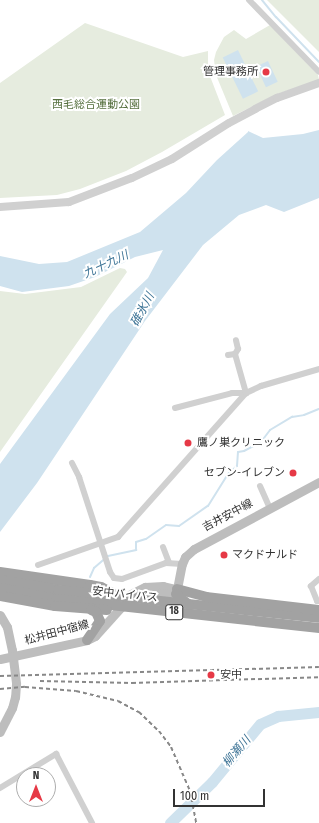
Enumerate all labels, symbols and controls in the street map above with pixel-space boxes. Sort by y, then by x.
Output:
place label: 管理事務所 [203,65,258,79]
marker: 管理事務所 [261,67,271,77]
park label: 西毛総合運動公園 [52,98,140,112]
water label: 九十九川 [81,248,131,282]
water label: 碓氷川 [128,291,158,329]
place label: 鷹ノ巣クリニック [197,436,285,450]
marker: 鷹ノ巣クリニック [182,437,194,449]
place label: セブン-イレブン [204,466,285,480]
marker: セブン-イレブン [288,468,298,478]
street label: 吉井安中線 [201,497,255,535]
place label: マクドナルド [232,548,298,562]
marker: マクドナルド [219,550,229,560]
street label: 安中バイパス [91,585,159,605]
road number: 18 [165,604,183,620]
street label: 松井田中宿線 [23,618,91,648]
place label: 安中 [220,668,242,682]
marker: 安中 [205,669,217,681]
water label: 柳瀬川 [220,734,254,770]
north arrow [16,767,56,807]
text: N [33,769,39,782]
scale bar [175,781,267,807]
text: 100 m [180,789,209,803]

